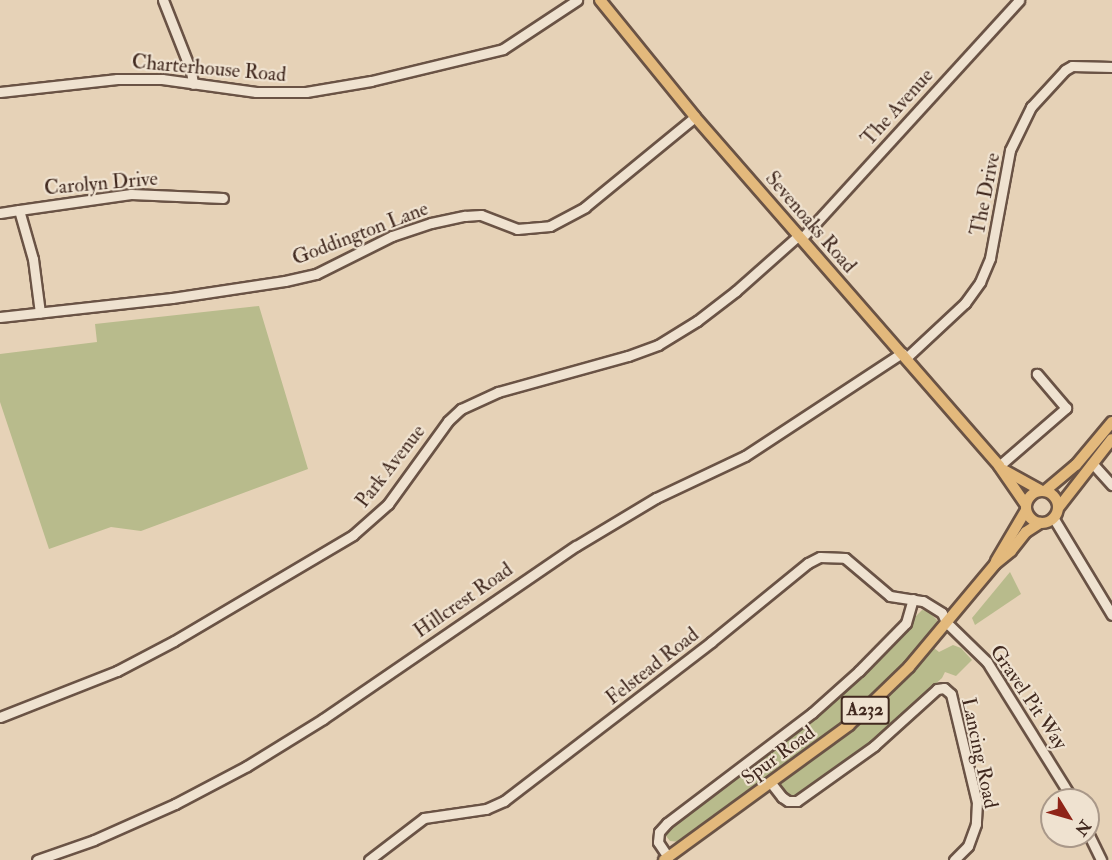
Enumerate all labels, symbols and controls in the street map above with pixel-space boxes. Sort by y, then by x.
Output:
street label: Charterhouse Road [131,49,287,87]
street label: The Avenue [856,63,938,151]
street label: The Drive [965,151,1005,237]
street label: Carolyn Drive [43,166,159,200]
street label: Sevenoaks Road [760,166,862,278]
street label: Goddington Lane [289,196,431,270]
street label: Park Avenue [350,420,430,512]
street label: Hillcrest Road [409,557,517,643]
street label: Felstead Road [601,622,703,710]
street label: Gravel Pit Way [985,640,1073,754]
road number: A232 [840,695,890,725]
street label: Lancing Road [957,695,1003,811]
street label: Spur Road [737,720,819,790]
north arrow [1040,788,1100,848]
text: N [1070,816,1095,839]

